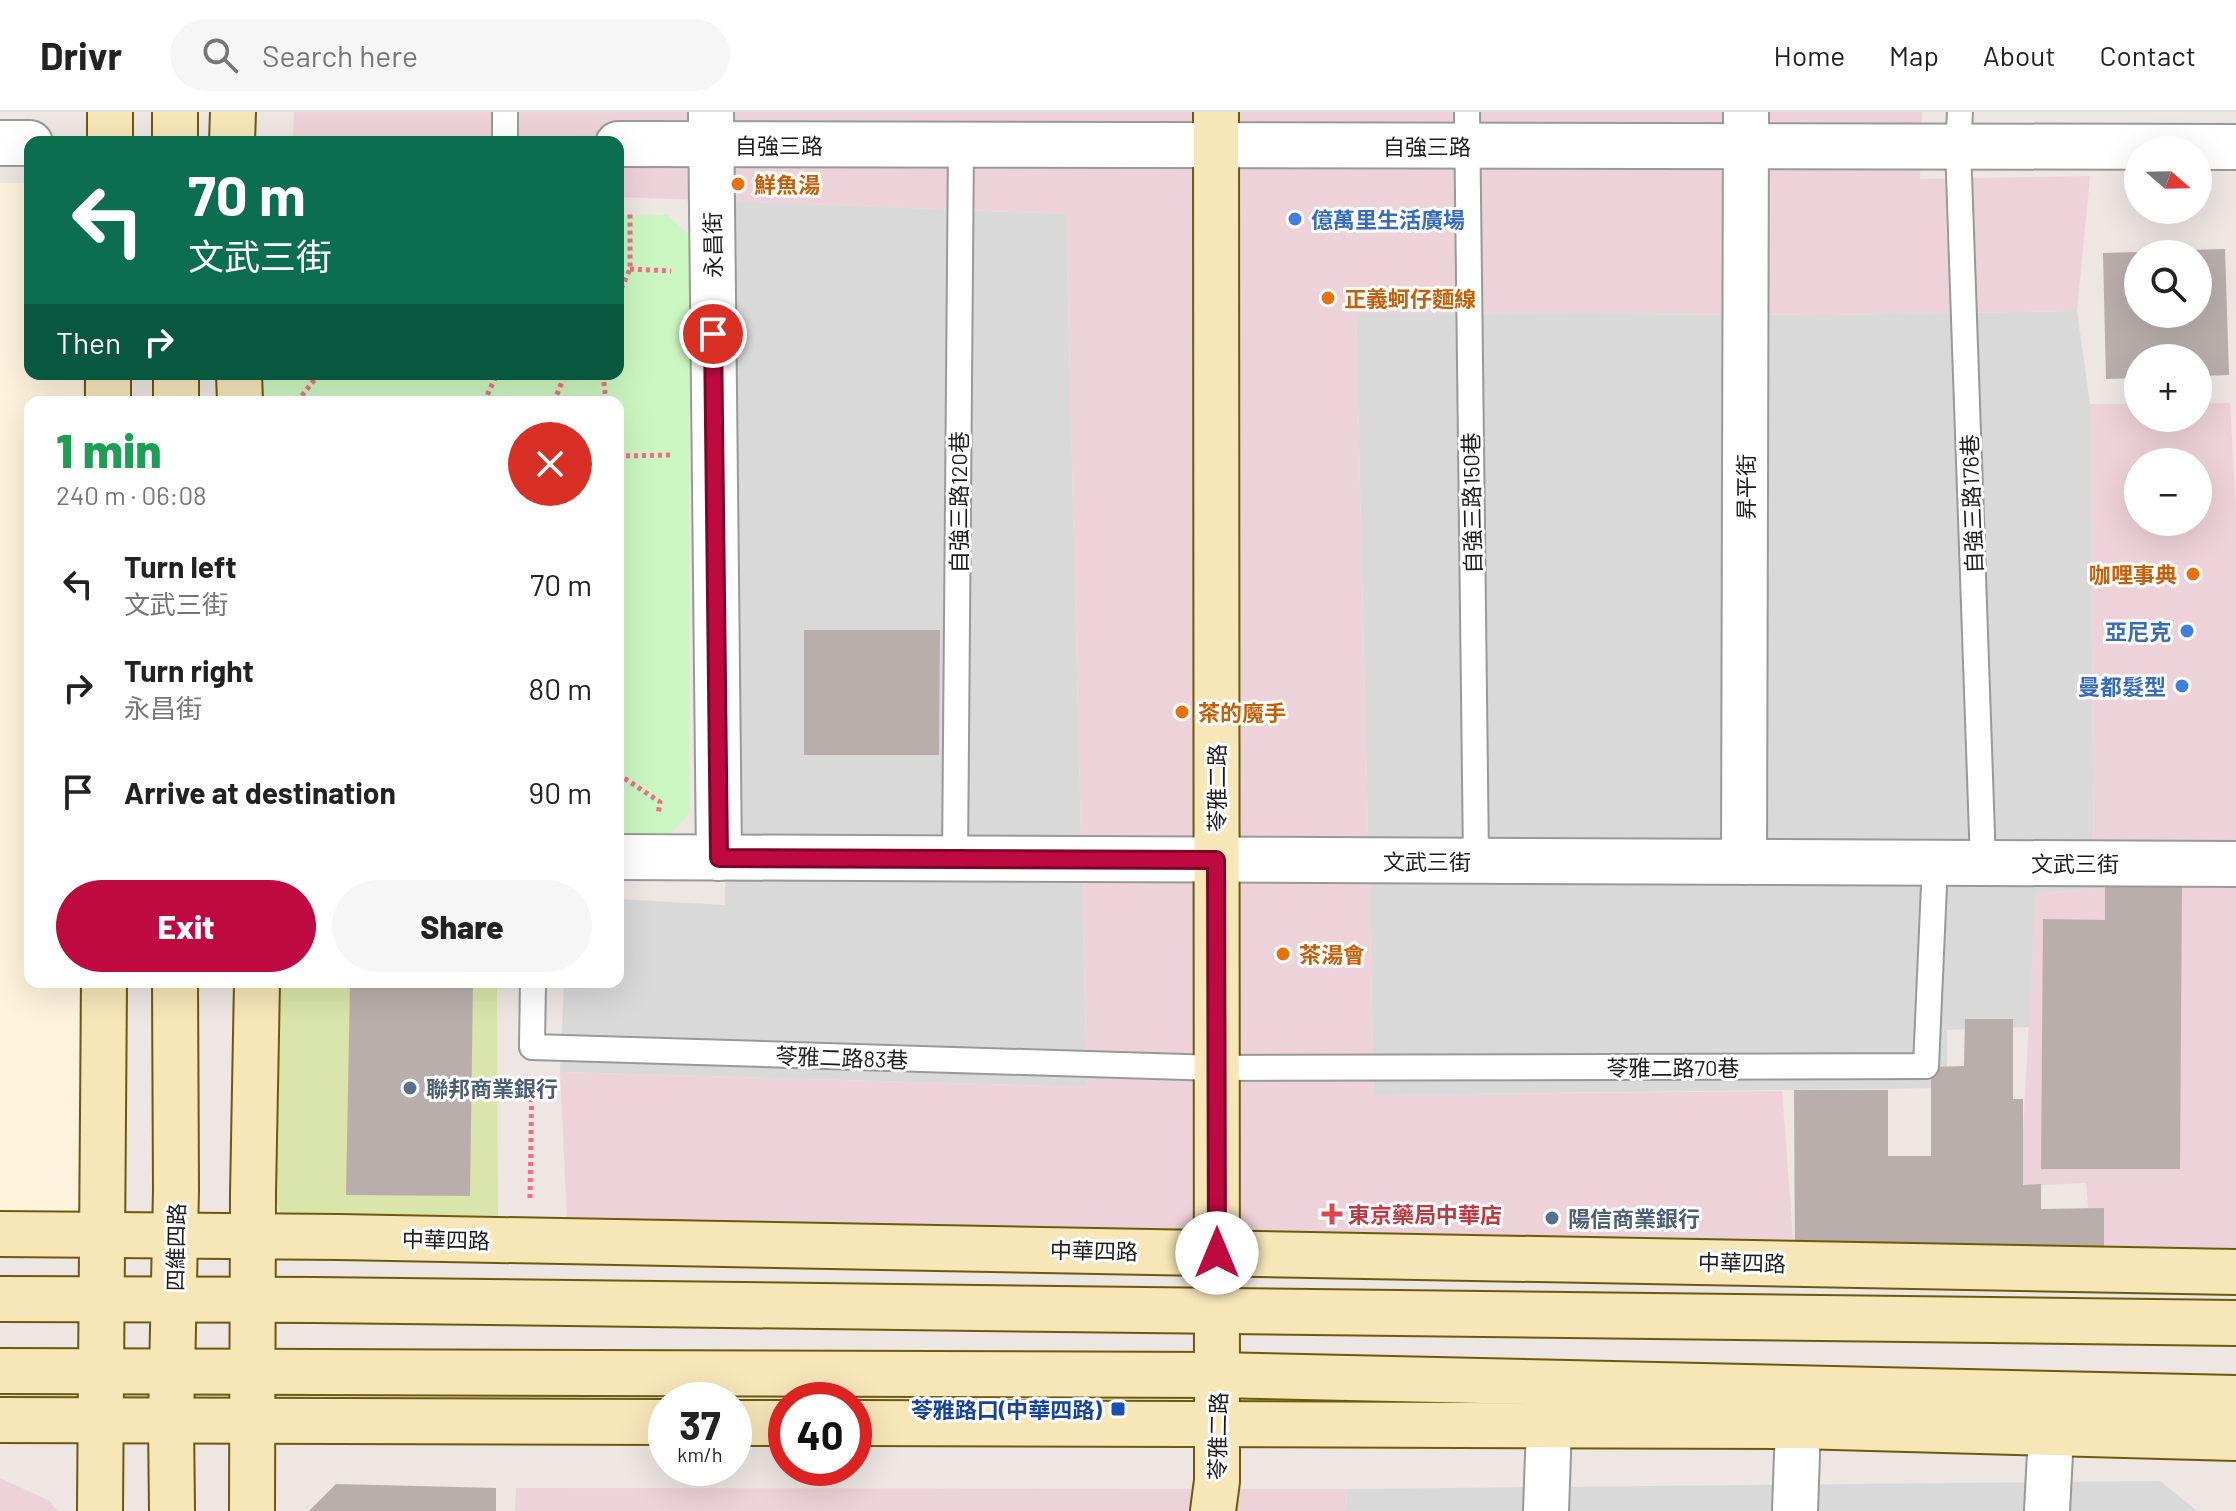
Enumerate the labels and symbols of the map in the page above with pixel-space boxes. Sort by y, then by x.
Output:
street label: 自強三路 [735,132,823,158]
street label: 自強三路 [1383,133,1471,159]
north arrow [2124,136,2212,224]
place label: 鮮魚湯 [754,171,820,197]
marker: 鮮魚湯 [729,175,747,193]
place label: 億萬里生活廣場 [1311,206,1465,232]
marker: 億萬里生活廣場 [1286,210,1304,228]
street label: 永昌街 [698,212,726,278]
place label: 正義蚵仔麵線 [1344,285,1476,311]
marker: 正義蚵仔麵線 [1319,289,1337,307]
pin [679,300,747,368]
street label: 自強三路120巷 [945,431,971,573]
street label: 自強三路150巷 [1457,432,1485,574]
street label: 自強三路176巷 [1956,434,1986,574]
street label: 昇平街 [1732,454,1758,520]
place label: 咖哩事典 [2089,561,2177,587]
marker: 咖哩事典 [2184,565,2202,583]
place label: 亞尼克 [2105,618,2171,644]
marker: 亞尼克 [2178,622,2196,640]
place label: 曼都髮型 [2078,673,2166,699]
marker: 曼都髮型 [2173,677,2191,695]
place label: 茶的魔手 [1198,699,1286,725]
marker: 茶的魔手 [1173,703,1191,721]
street label: 苓雅二路 [1203,744,1229,832]
street label: 文武三街 [1383,848,1471,874]
street label: 文武三街 [2031,850,2119,876]
place label: 茶湯會 [1299,941,1365,967]
marker: 茶湯會 [1274,945,1292,963]
street label: 苓雅二路83巷 [775,1042,909,1072]
street label: 苓雅二路70巷 [1607,1054,1739,1080]
place label: 聯邦商業銀行 [426,1075,558,1101]
marker: 聯邦商業銀行 [401,1079,419,1097]
place label: 東京藥局中華店 [1348,1201,1502,1227]
street label: 四維四路 [161,1203,189,1291]
marker: 東京藥局中華店 [1323,1205,1341,1223]
place label: 陽信商業銀行 [1568,1205,1700,1231]
marker: 陽信商業銀行 [1543,1209,1561,1227]
position arrow [1175,1211,1259,1295]
street label: 中華四路 [402,1225,490,1253]
street label: 中華四路 [1050,1236,1138,1264]
street label: 中華四路 [1698,1248,1786,1276]
speed limit sign: 40 [768,1382,872,1486]
street label: 苓雅二路 [1203,1392,1231,1480]
place label: 苓雅路口(中華四路) [911,1396,1102,1422]
marker: 苓雅路口(中華四路) [1109,1400,1127,1418]

